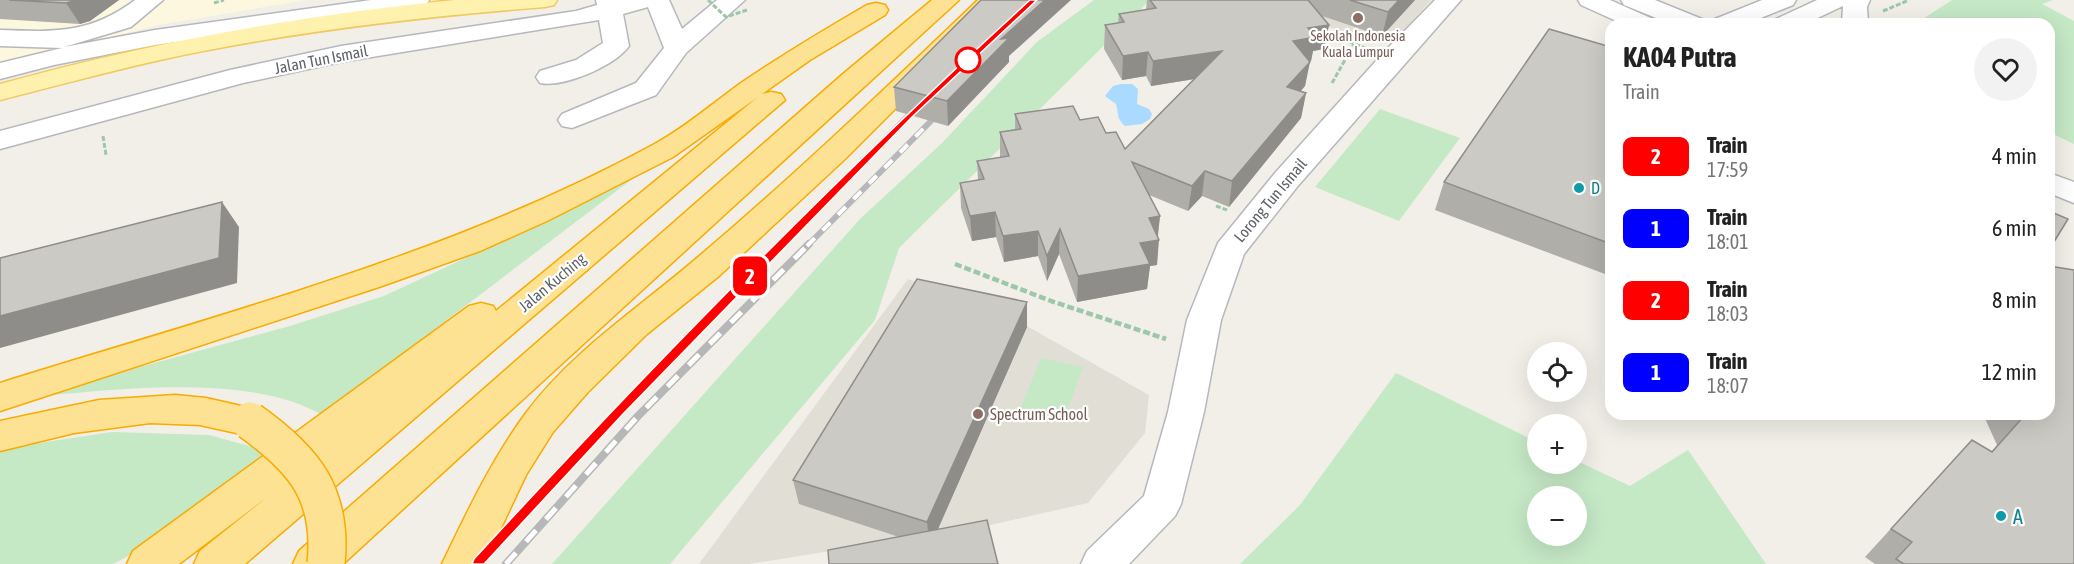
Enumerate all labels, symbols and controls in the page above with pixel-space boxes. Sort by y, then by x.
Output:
marker: Sekolah Indonesia Kuala Lumpur [1351,11,1365,25]
place label: Sekolah Indonesia Kuala Lumpur [1310,28,1406,60]
button: heart [1974,38,2037,101]
street label: Jalan Tun Ismail [273,41,370,77]
text: KA04 Putra [1623,41,1737,73]
unlabelled marker [955,47,981,73]
text: Train [1623,80,1660,103]
text: Train [1707,132,1747,158]
text: 4 min [1992,143,2037,169]
text: 2 [1651,144,1661,168]
street label: Lorong Tun Ismail [1230,154,1311,246]
text: 17:59 [1707,158,1748,181]
place label: D [1591,179,1600,197]
marker: D [1572,181,1586,195]
text: Train [1707,204,1747,230]
text: 6 min [1992,215,2037,241]
text: 1 [1651,216,1661,240]
text: 18:01 [1707,230,1749,253]
street label: Jalan Kuching [515,249,590,316]
line badge: 2 [730,256,770,296]
text: 2 [745,264,755,288]
text: Train [1707,276,1747,302]
text: 8 min [1992,287,2037,313]
text: 2 [1651,288,1661,312]
text: 18:03 [1707,302,1749,325]
map controls [1527,342,1587,546]
button: locate [1527,342,1587,402]
text: Train [1707,348,1747,374]
text: 12 min [1982,359,2037,385]
text: 1 [1651,360,1661,384]
text: 18:07 [1707,374,1749,397]
place label: Spectrum School [990,405,1089,424]
marker: Spectrum School [971,407,985,421]
button: + [1527,414,1587,474]
button: − [1527,486,1587,546]
place label: A [2013,505,2023,528]
marker: A [1994,509,2008,523]

